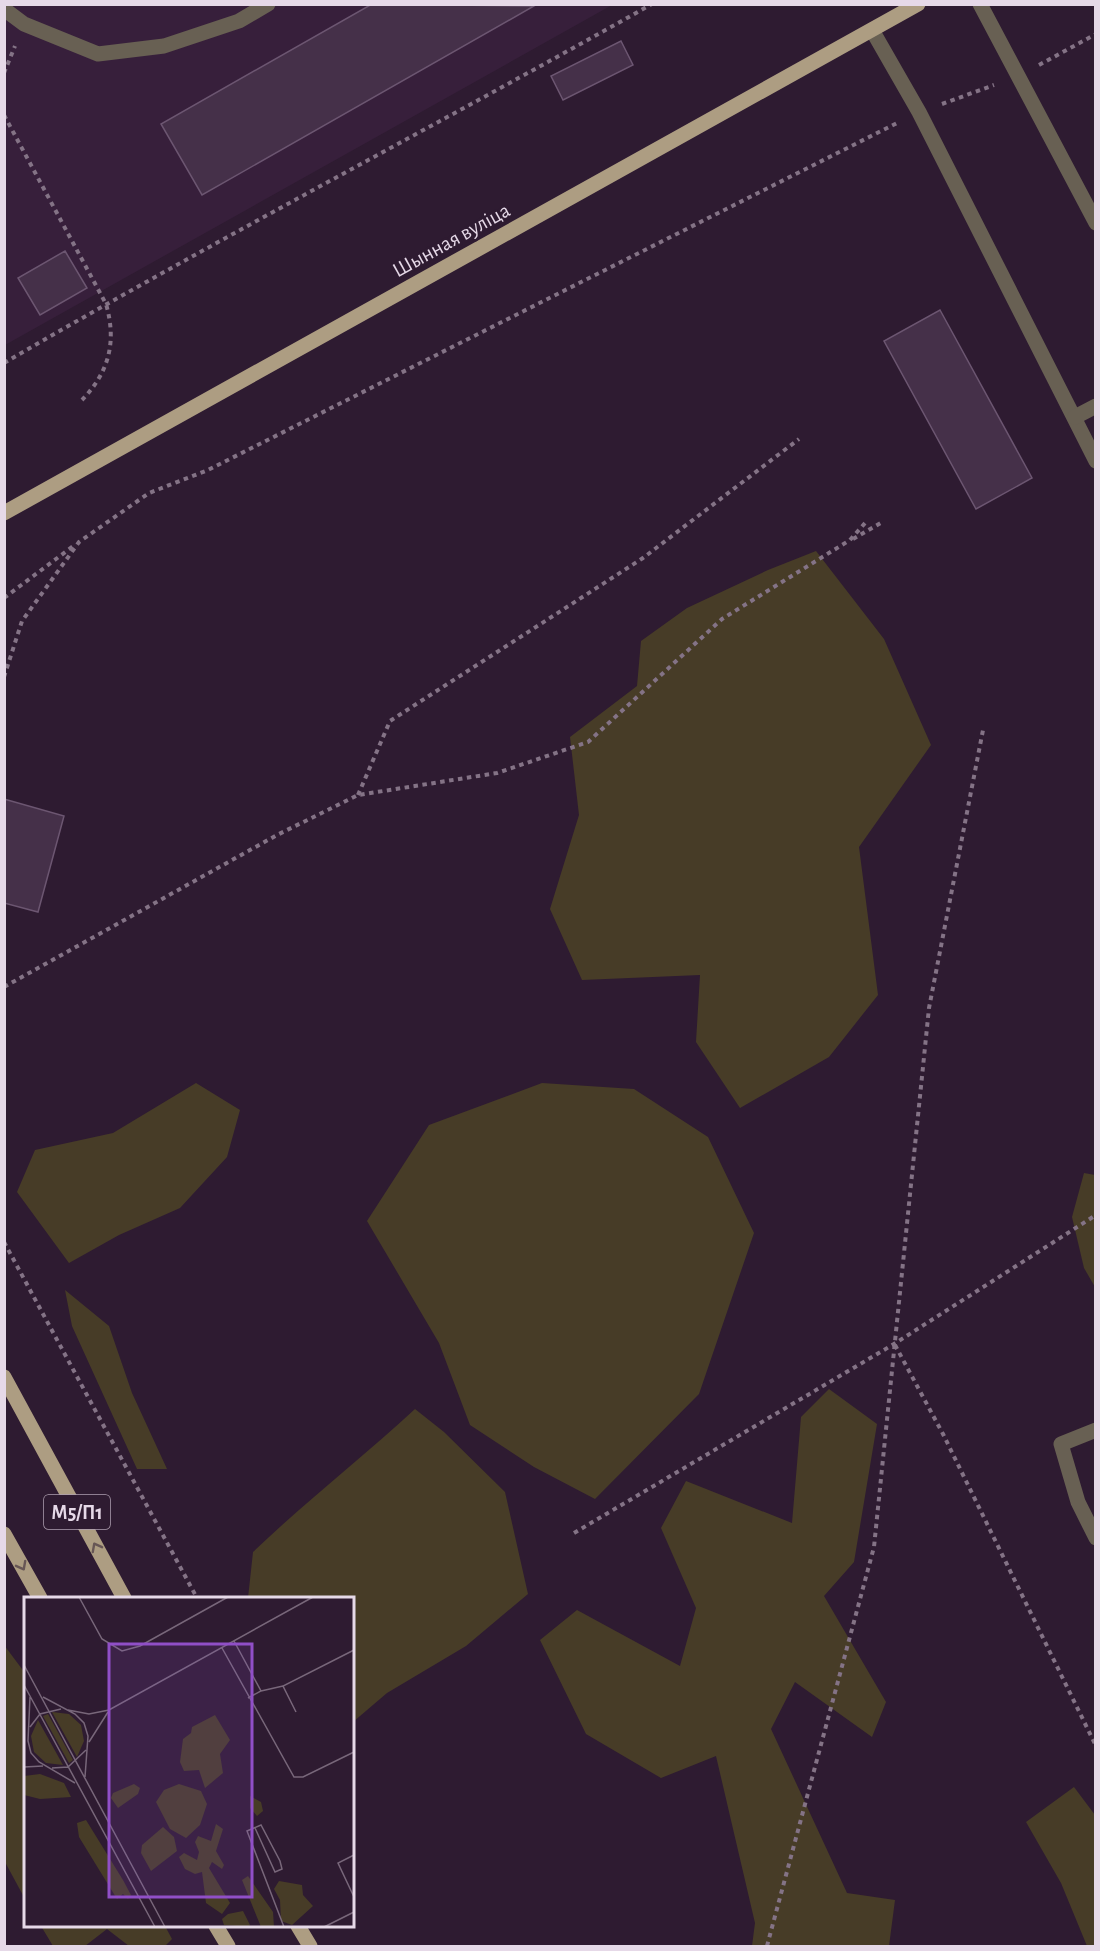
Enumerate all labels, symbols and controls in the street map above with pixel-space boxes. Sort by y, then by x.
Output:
street label: Шынная вуліца [389,199,514,281]
road number: М5/П1 [44,1495,110,1529]
one-way arrow [92,1543,103,1553]
one-way arrow [15,1560,26,1570]
inset map [24,1597,354,1927]

